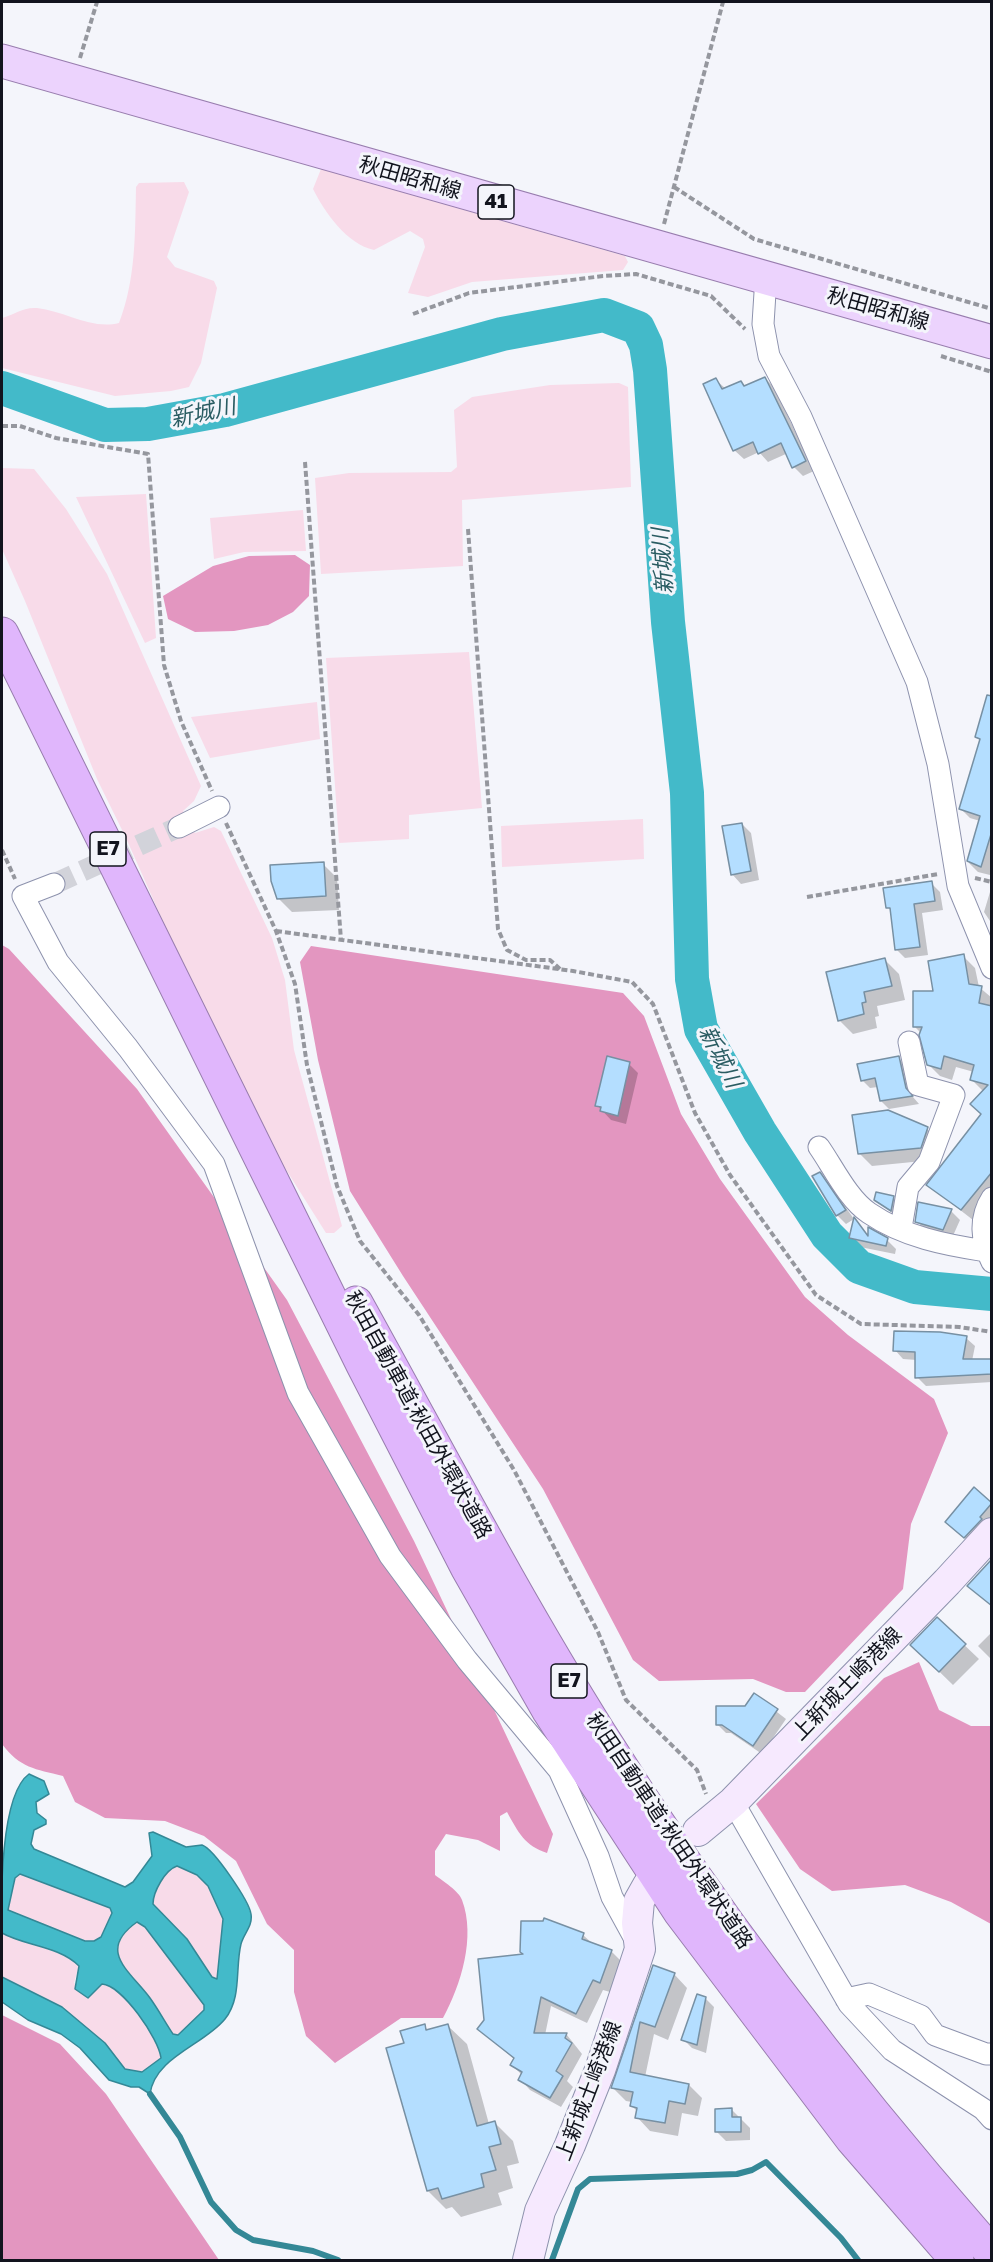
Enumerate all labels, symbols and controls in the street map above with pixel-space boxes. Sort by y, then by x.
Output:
street label: 秋田昭和線 [356,151,464,205]
road number: 41 [478,185,514,219]
street label: 秋田昭和線 [824,282,932,336]
water label: 新城川 [168,393,238,433]
water label: 新城川 [648,527,678,595]
road number: E7 [90,832,126,866]
water label: 新城川 [693,1022,747,1092]
street label: 秋田自動車道;秋田外環状道路 [339,1287,497,1543]
street label: 上新城土崎港線 [787,1622,907,1746]
road number: E7 [551,1664,587,1698]
street label: 秋田自動車道;秋田外環状道路 [580,1708,758,1954]
street label: 上新城土崎港線 [551,2018,627,2164]

